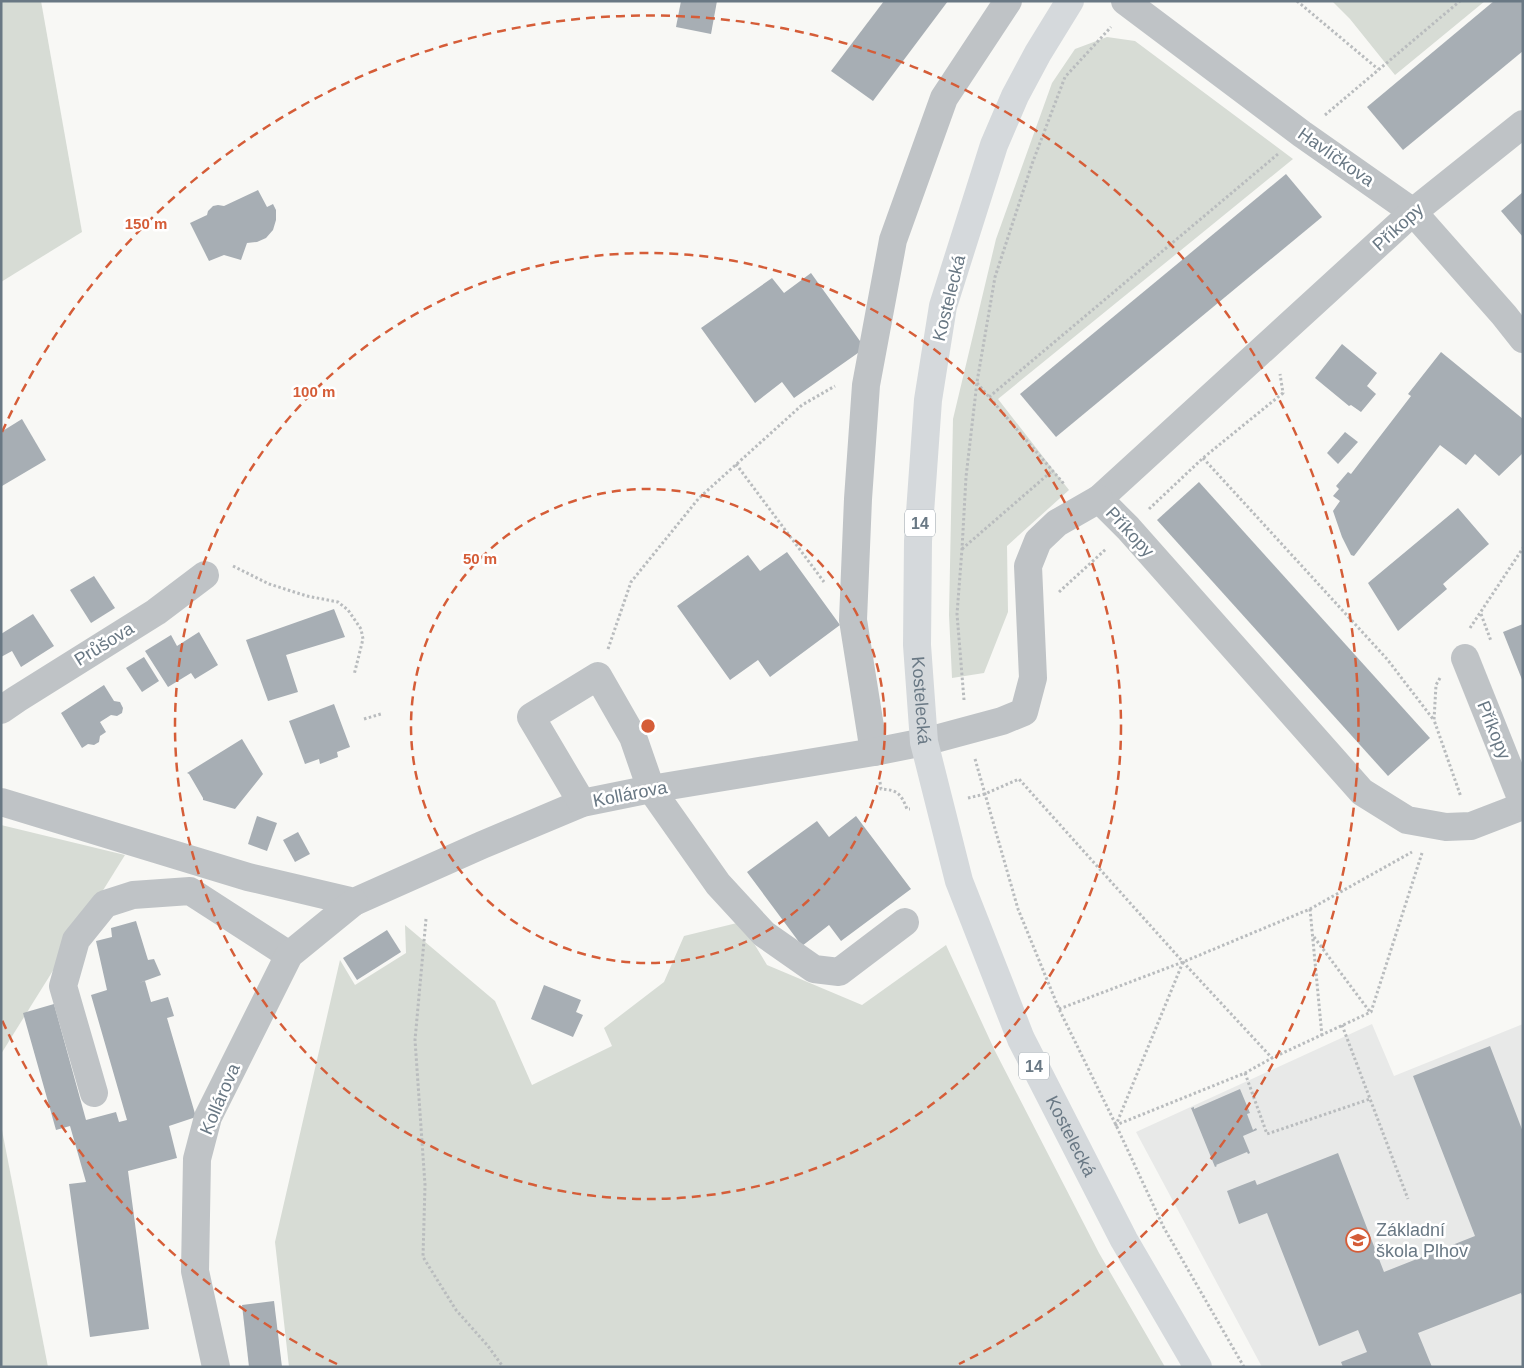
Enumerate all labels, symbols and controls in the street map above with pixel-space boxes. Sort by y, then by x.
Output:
street label: Havlíčkova [1294,124,1379,191]
street label: Příkopy [1369,199,1427,255]
text: 150 m [125,215,167,232]
street label: Kostelecká [929,252,970,343]
text: 100 m [293,383,335,400]
street label: Příkopy [1102,503,1158,561]
road number: 14 [905,509,935,536]
text: 50 m [463,550,497,567]
street label: Průšova [71,618,138,670]
street label: Kostelecká [908,656,934,746]
street label: Příkopy [1473,698,1515,762]
centre of rings [639,717,657,735]
street label: Kollárova [591,777,670,811]
road number: 14 [1019,1052,1049,1080]
street label: Kollárova [196,1060,244,1137]
street label: Kostelecká [1042,1092,1100,1181]
place label: Základní škola Plhov [1376,1220,1468,1261]
school or university icon: Základní škola Plhov [1345,1227,1371,1253]

